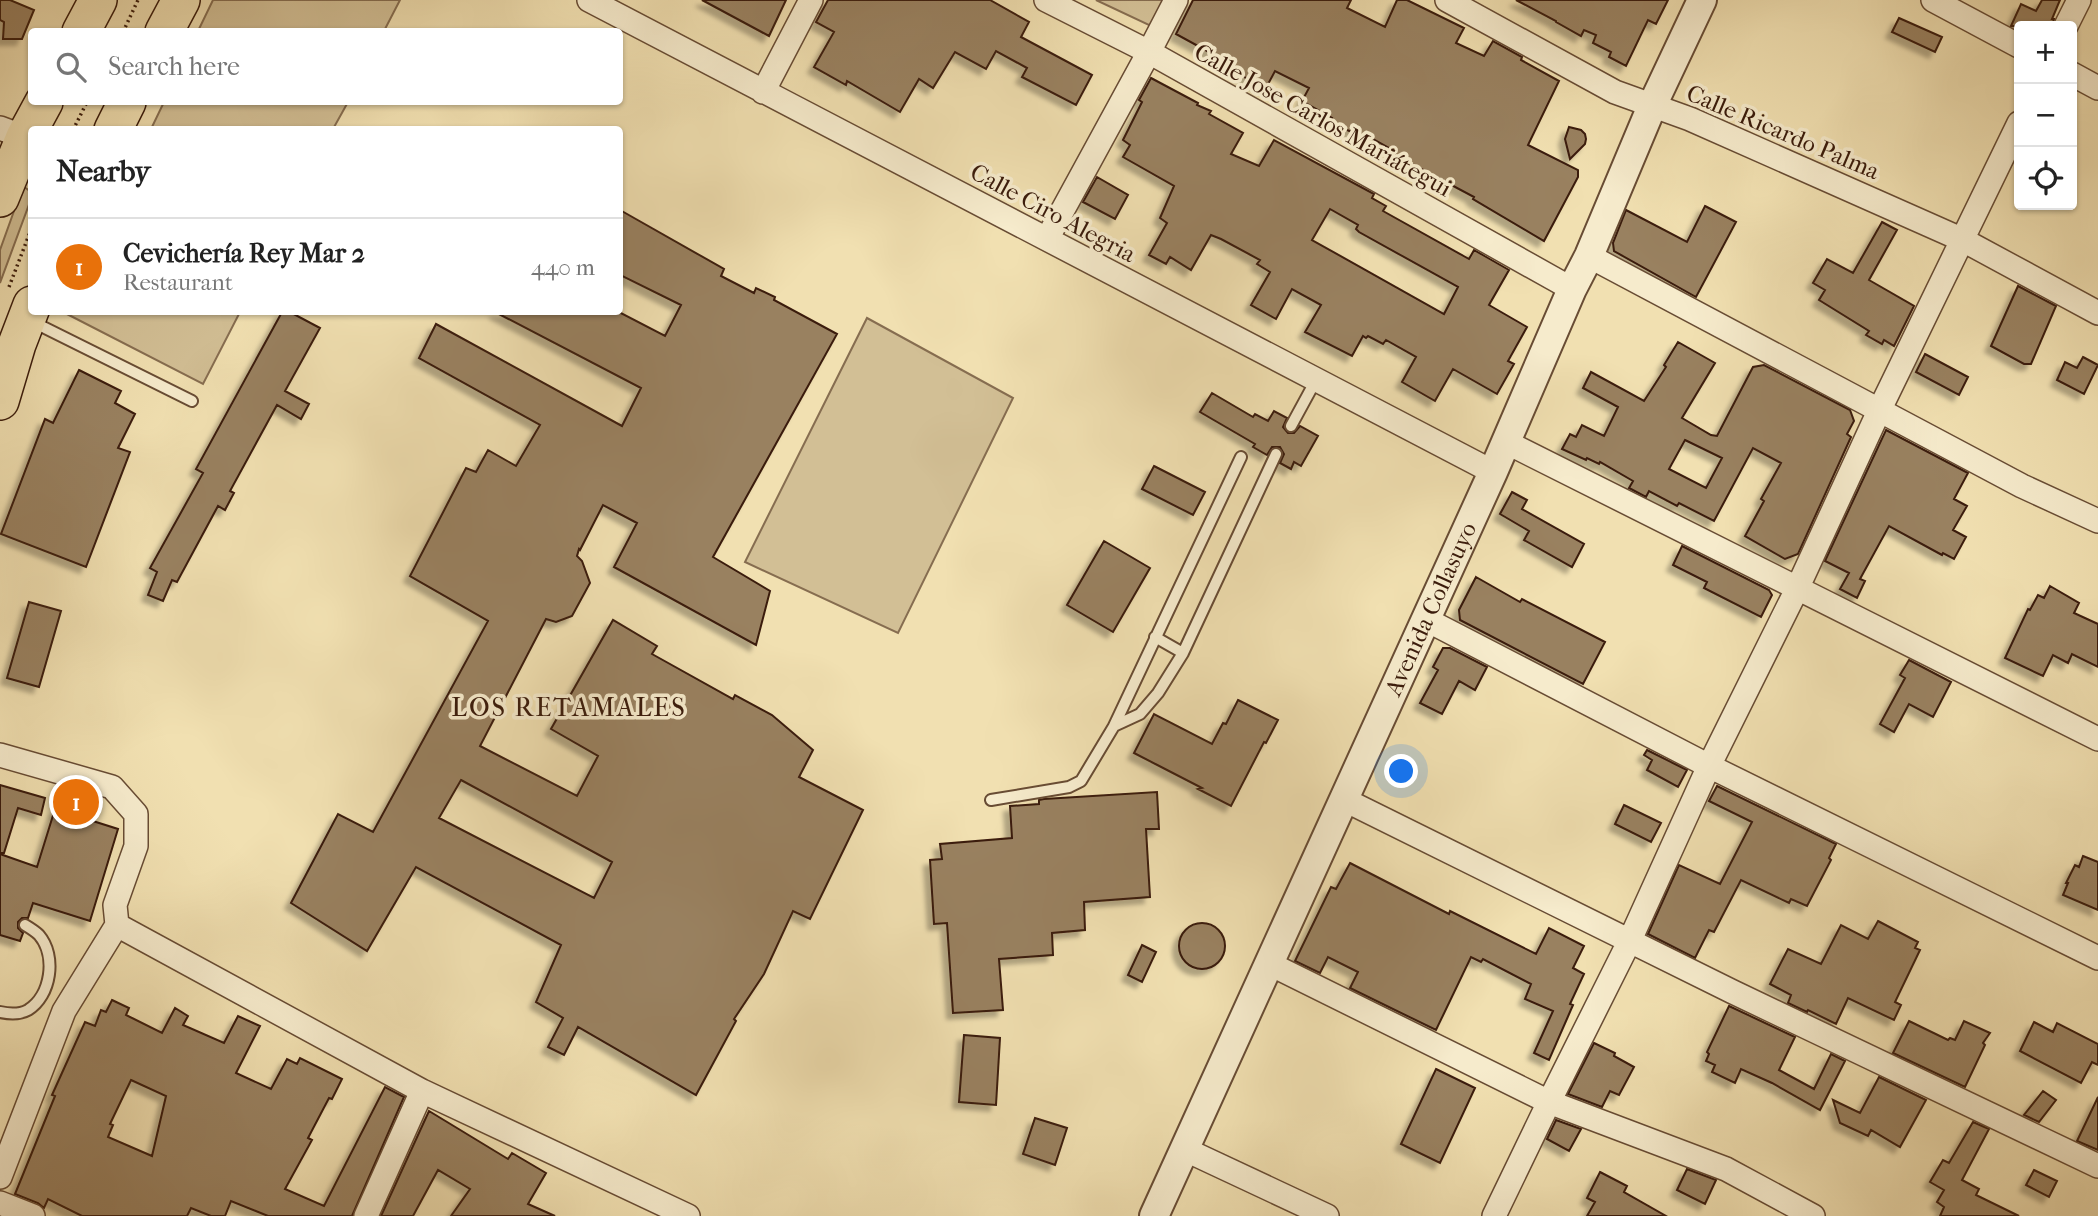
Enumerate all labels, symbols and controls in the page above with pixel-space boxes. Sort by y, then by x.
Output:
map controls [2014,21,2077,210]
button: + [2014,21,2077,84]
search box [28,28,623,105]
street label: Calle Jose Carlos Mariátegui [1190,38,1456,202]
icon: search [52,48,90,86]
text: Search here [108,51,240,82]
street label: Calle Ricardo Palma [1682,79,1884,186]
button: − [2014,84,2077,147]
button: locate [2014,147,2077,210]
text: Nearby [56,154,151,189]
street label: Calle Ciro Alegria [966,158,1141,269]
text: Cevichería Rey Mar 2 [123,238,365,269]
text: 1 [75,254,83,281]
text: 440 m [531,254,595,281]
text: Restaurant [123,269,233,296]
street label: Avenida Collasuyo [1378,518,1482,701]
district label: LOS RETAMALES [451,692,687,723]
your location [1384,754,1418,788]
pin: 1 [53,776,99,828]

